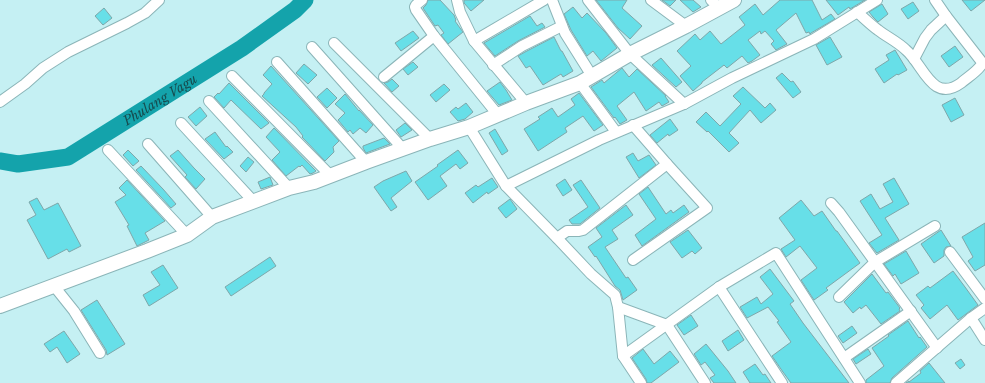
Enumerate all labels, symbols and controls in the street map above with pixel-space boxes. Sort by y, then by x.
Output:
water label: Phulang Vagu [119,70,200,130]

